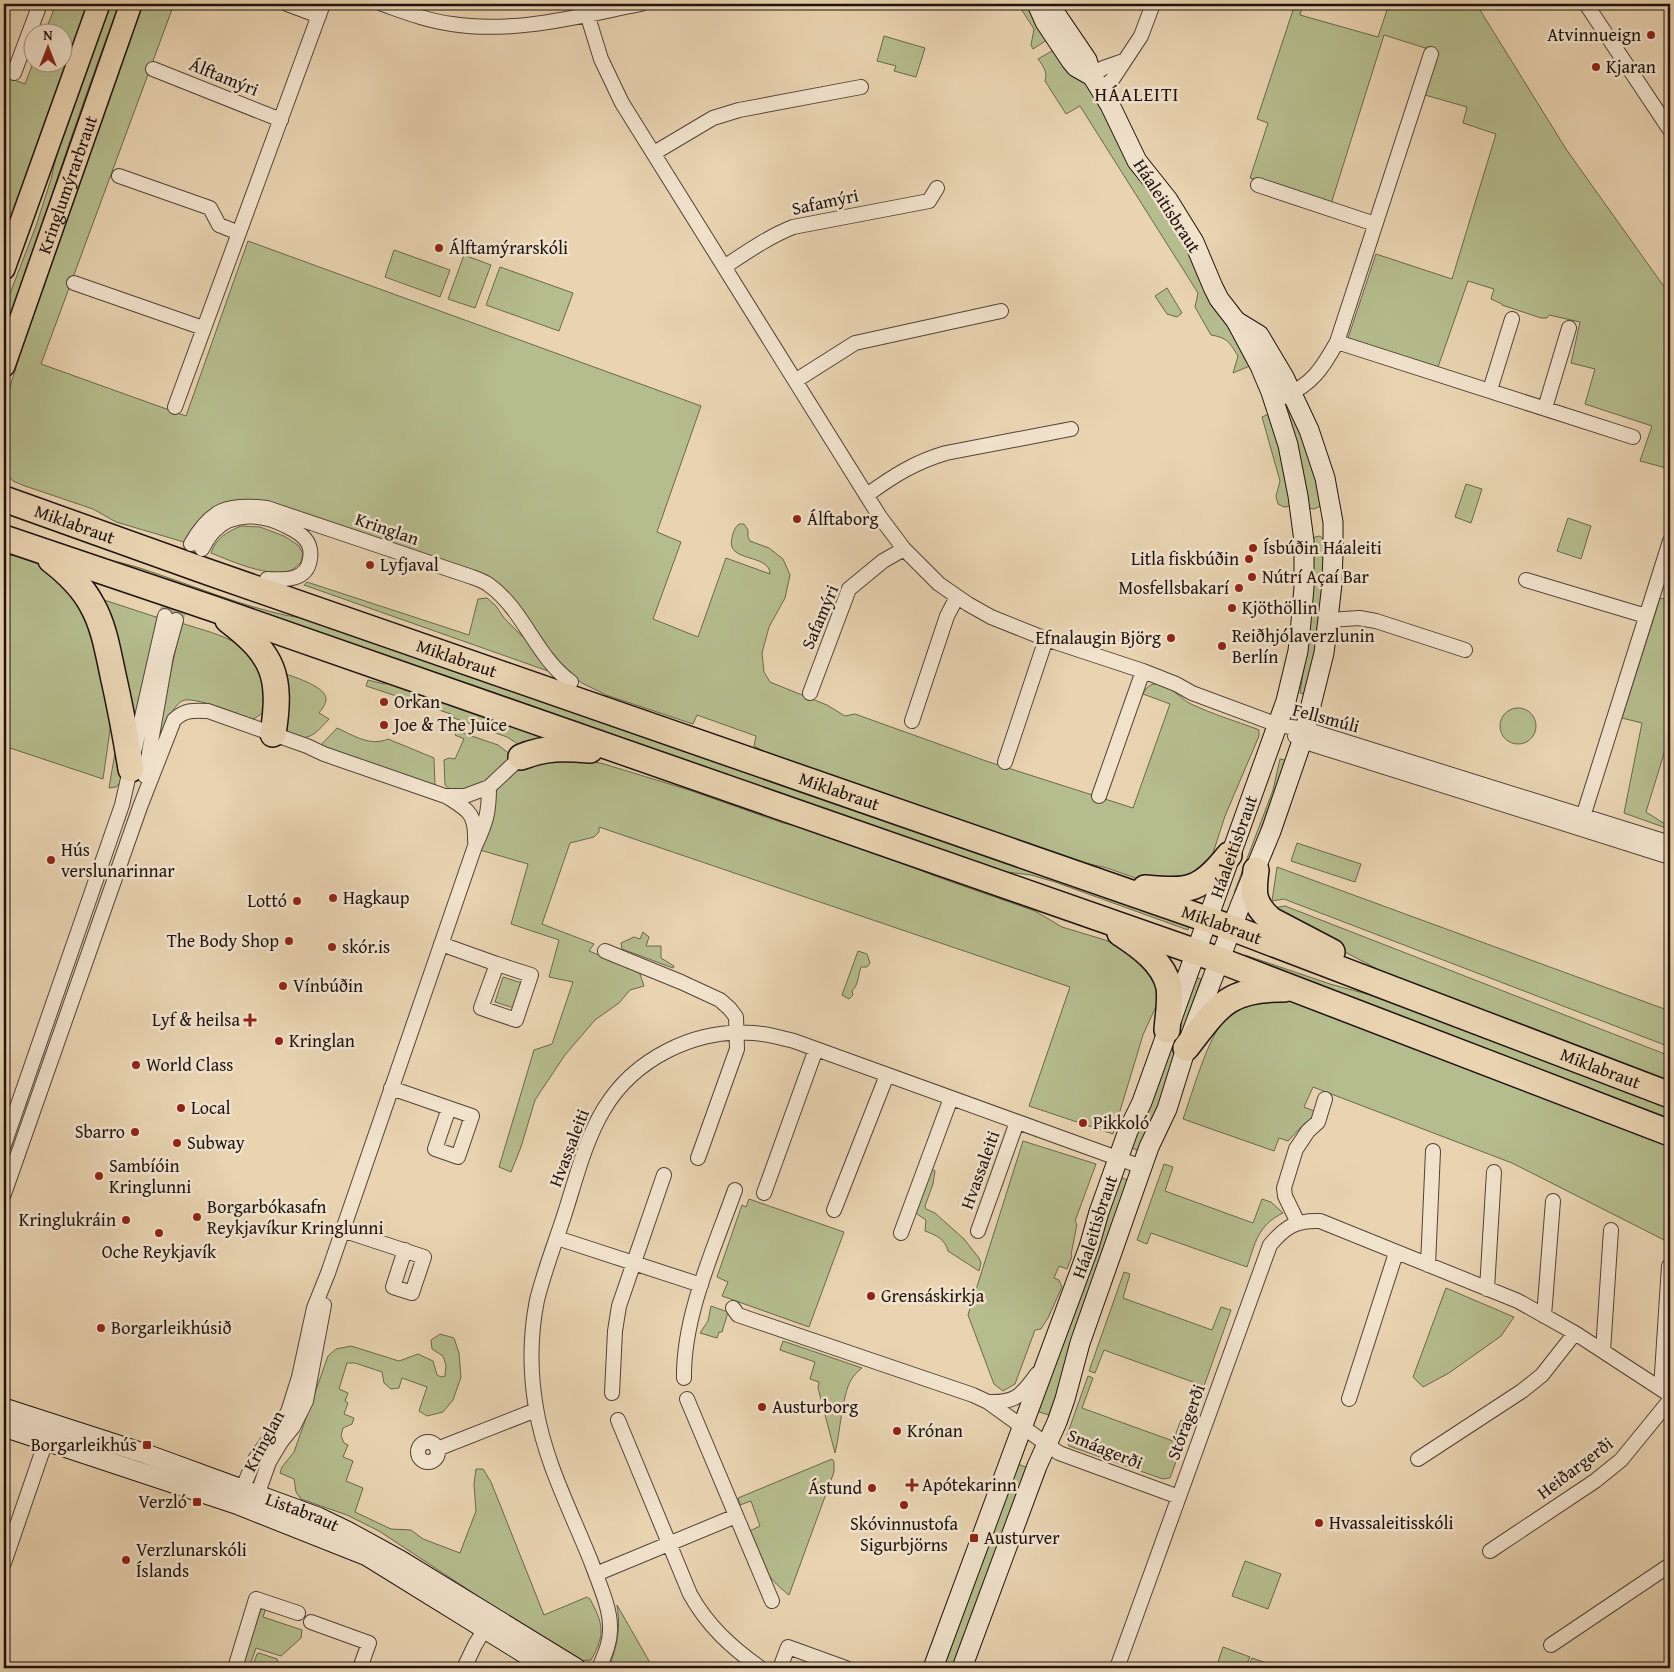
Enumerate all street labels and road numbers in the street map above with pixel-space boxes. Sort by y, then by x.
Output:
street label: Álftamýri [185,50,263,103]
street label: Kringlumýrarbraut [30,111,104,258]
street label: Háaleitisbraut [1127,153,1208,259]
street label: Safamýri [789,181,861,222]
street label: Miklabraut [31,497,119,551]
street label: Kringlan [352,505,423,552]
street label: Safamýri [794,580,845,653]
street label: Miklabraut [413,631,501,685]
street label: Fellsmúli [1290,696,1363,739]
street label: Miklabraut [795,764,884,818]
street label: Háaleitisbraut [1202,791,1264,901]
street label: Miklabraut [1178,897,1267,951]
street label: Miklabraut [1557,1040,1645,1096]
street label: Hvassaleiti [541,1105,596,1191]
street label: Hvassaleiti [953,1127,1006,1213]
street label: Háaleitisbraut [1065,1171,1124,1282]
street label: Stóragerði [1159,1380,1212,1464]
street label: Kringlan [236,1405,291,1476]
street label: Smáagerði [1063,1421,1147,1476]
street label: Heiðargerði [1531,1430,1619,1505]
street label: Listabraut [262,1485,345,1539]

